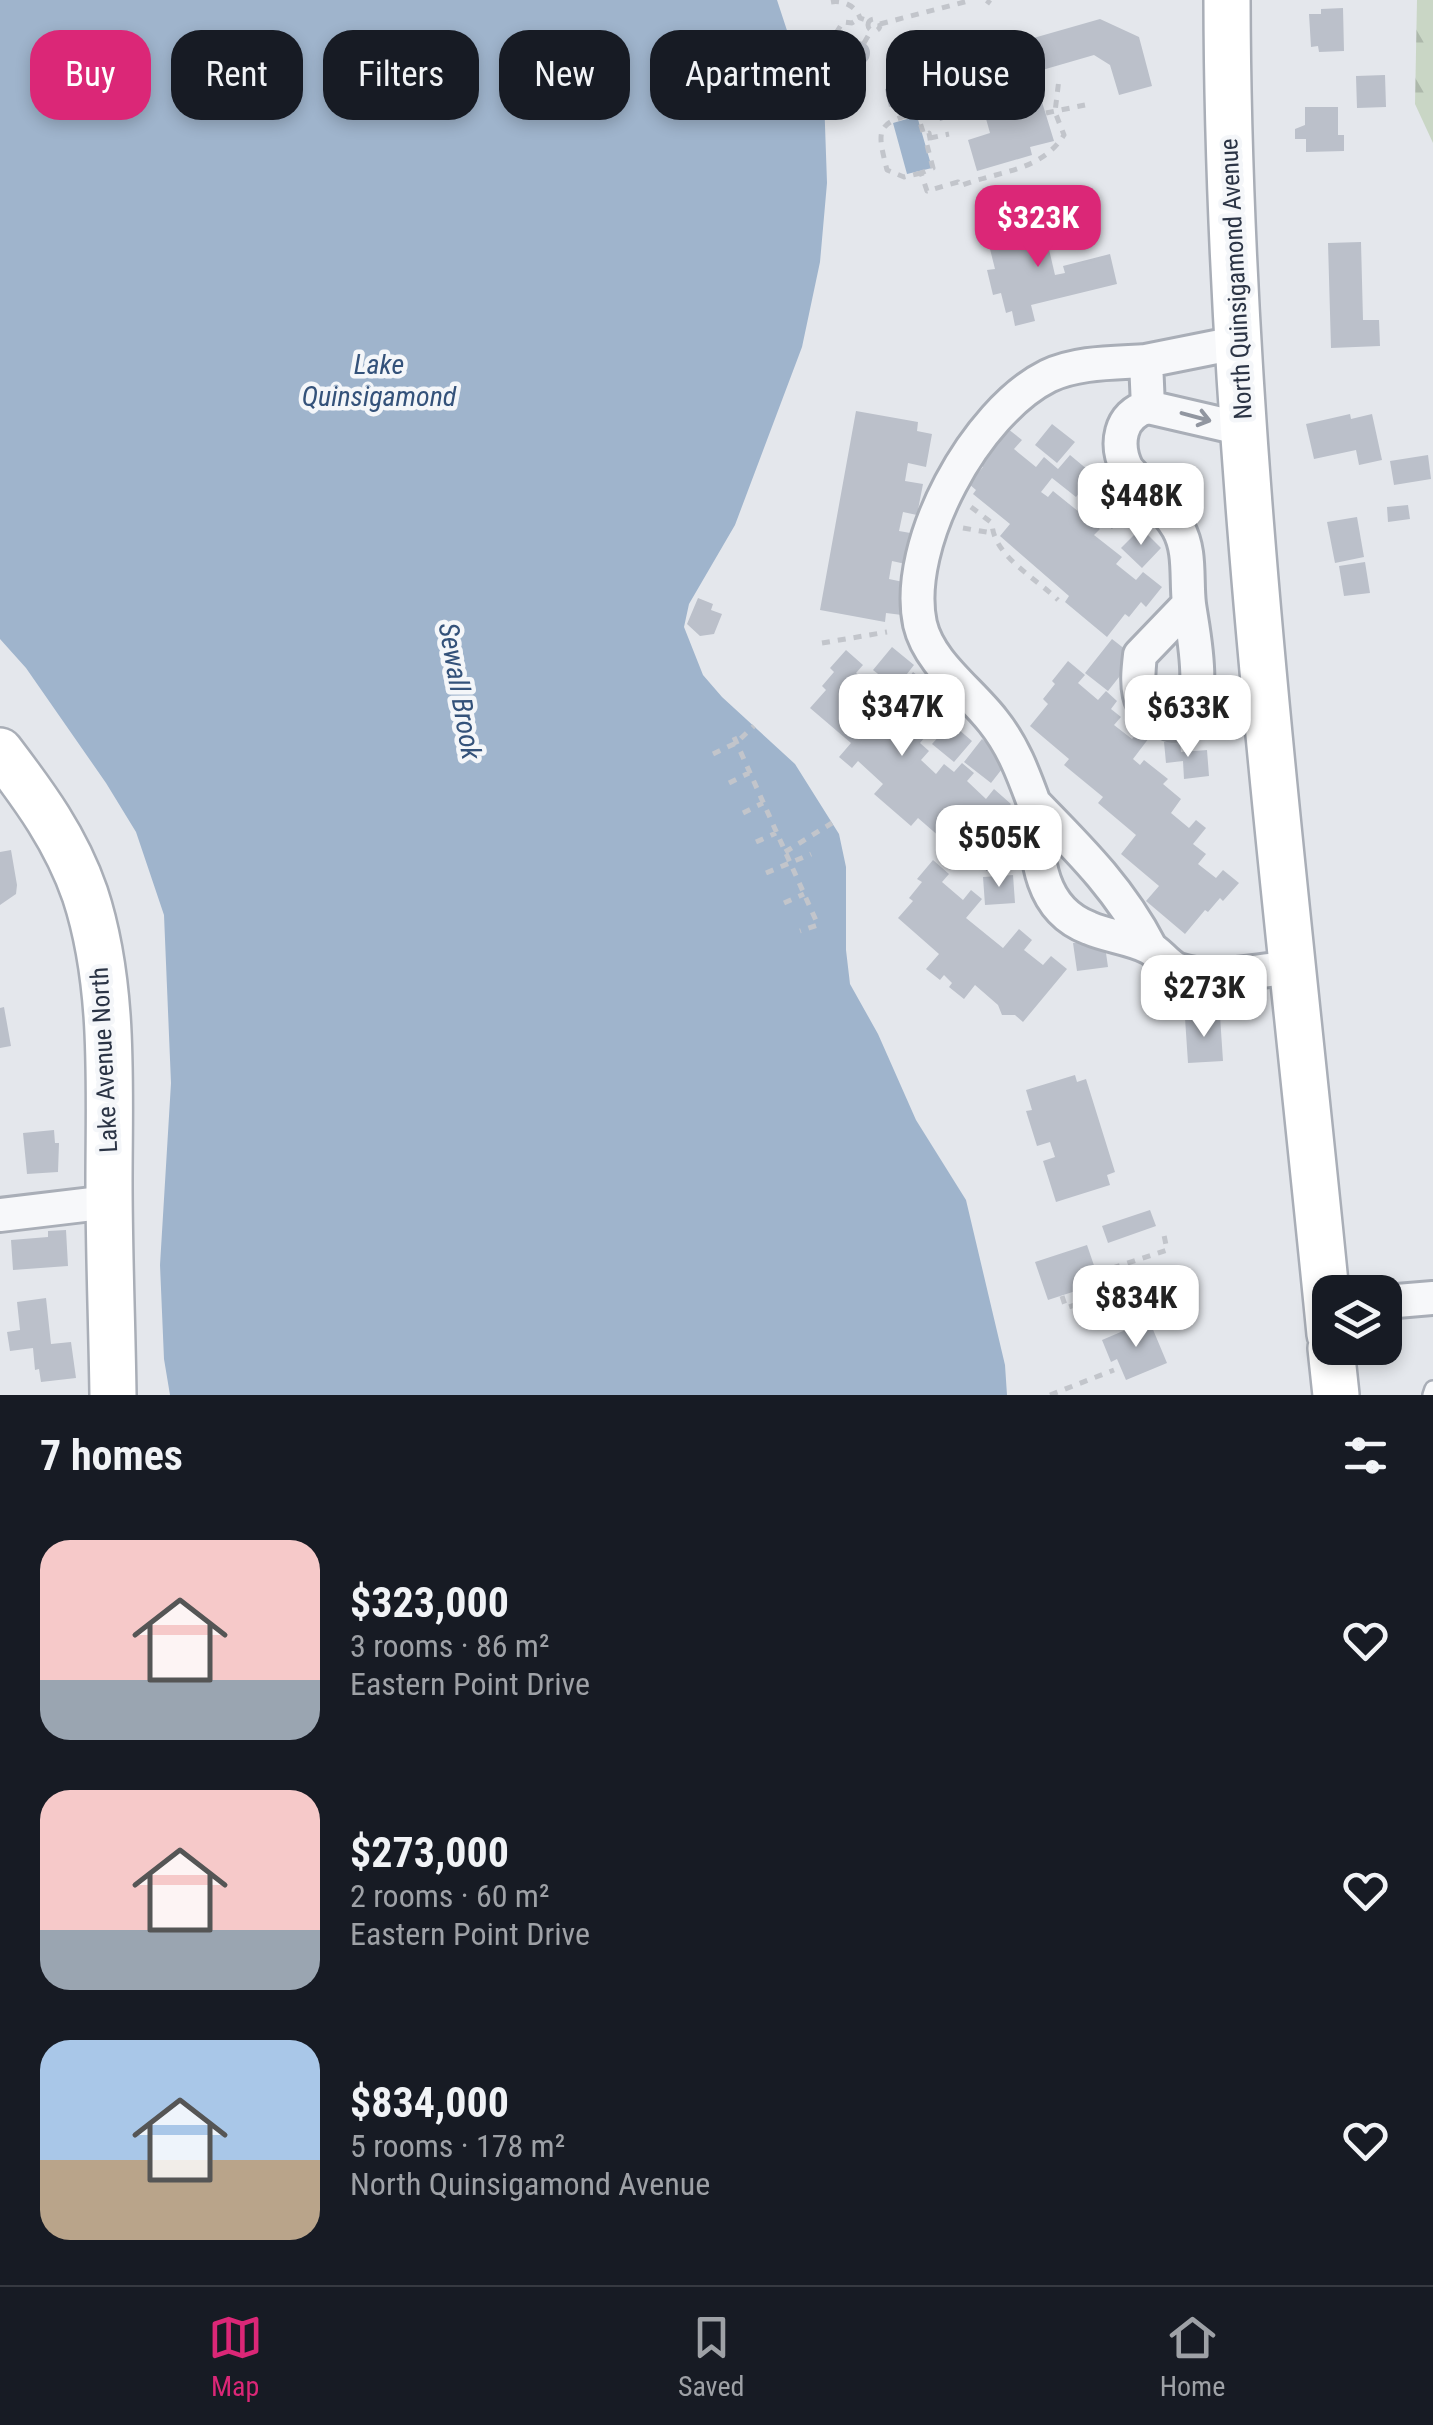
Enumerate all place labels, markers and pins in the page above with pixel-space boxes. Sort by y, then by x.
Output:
pin: $323K [968,185,1108,270]
pin: $448K [1071,463,1211,548]
pin: $347K [832,674,972,759]
pin: $633K [1118,675,1258,760]
pin: $505K [929,805,1069,890]
pin: $273K [1134,955,1274,1040]
pin: $834K [1066,1265,1206,1350]

